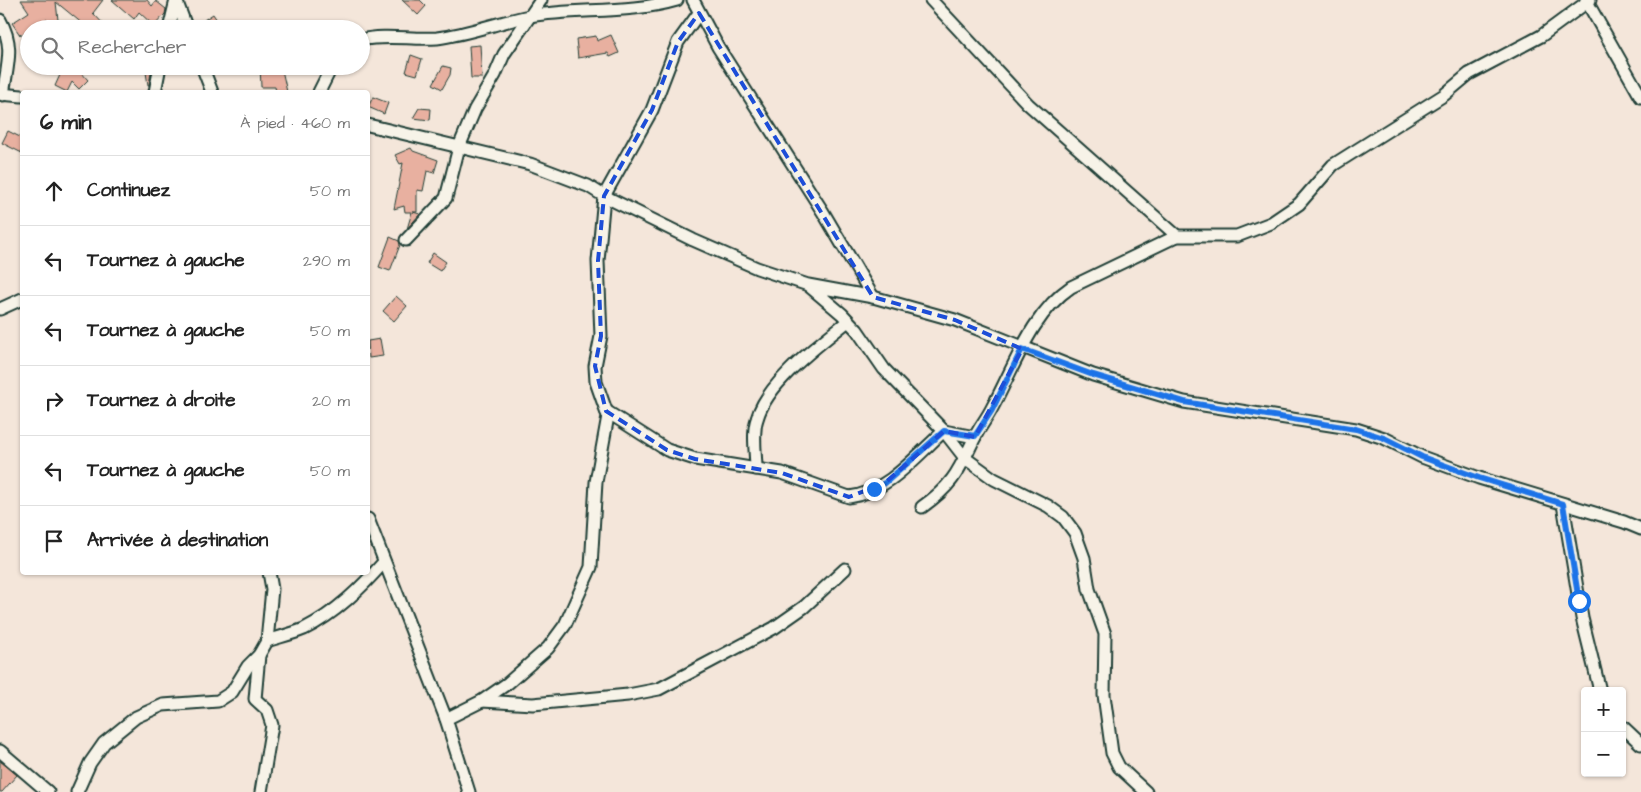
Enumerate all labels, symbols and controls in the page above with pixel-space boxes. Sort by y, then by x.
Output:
search box [20,20,370,75]
icon: search [38,34,66,62]
text: Rechercher [78,34,186,61]
text: 6 min [40,108,92,137]
text: À pied · 460 m [240,112,350,134]
icon: ahead [40,177,68,205]
text: Continuez [87,177,170,204]
text: 50 m [310,180,350,202]
icon: left [40,247,68,275]
text: Tournez à gauche [87,247,245,274]
text: 290 m [303,250,350,272]
icon: left [40,317,68,345]
text: Tournez à gauche [87,317,245,344]
text: 50 m [310,320,350,342]
icon: right [40,387,68,415]
text: Tournez à droite [87,387,235,414]
text: 20 m [312,390,350,412]
icon: left [40,457,68,485]
text: Tournez à gauche [87,457,245,484]
text: 50 m [310,460,350,482]
route end [863,478,886,501]
icon: arrive [40,527,68,555]
text: Arrivée à destination [87,527,268,554]
route start [1568,590,1591,613]
map controls [1581,687,1626,777]
button: + [1581,687,1626,732]
button: − [1581,732,1626,777]

